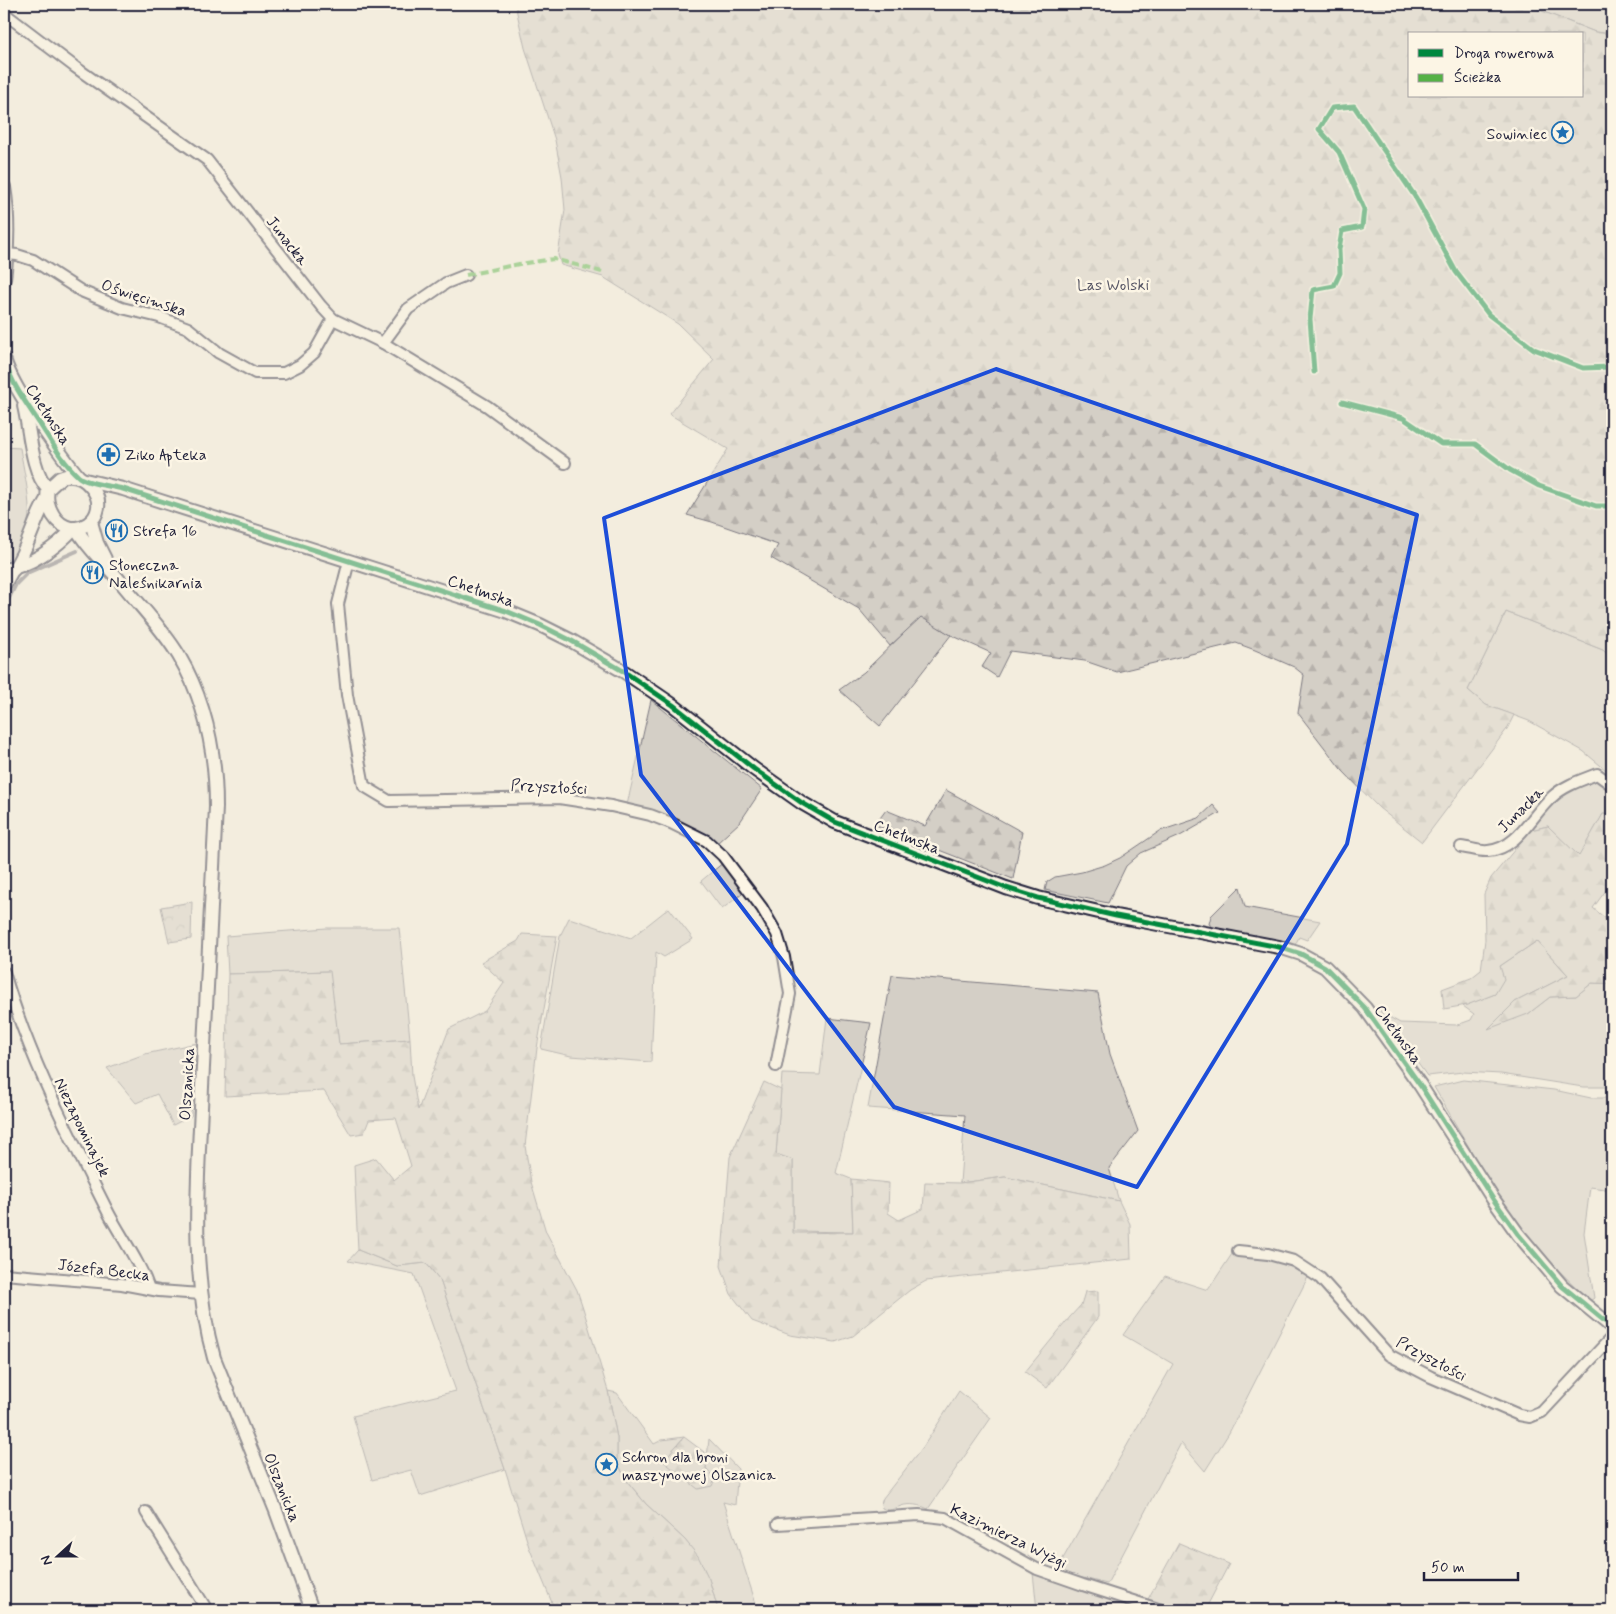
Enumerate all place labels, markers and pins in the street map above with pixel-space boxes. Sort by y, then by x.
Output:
place icon: Sowiniec [1551,121,1575,145]
place label: Sowiniec [1487,124,1547,145]
pharmacy icon: Ziko Apteka [96,442,120,466]
place label: Ziko Apteka [124,445,207,467]
restaurant icon: Strefa 16 [105,518,129,542]
place label: Strefa 16 [133,521,197,542]
place label: Słoneczna Naleśnikarnia [109,555,203,594]
restaurant icon: Słoneczna Naleśnikarnia [81,561,105,585]
place label: Schron dla broni maszynowej Olszanica [622,1447,776,1486]
place icon: Schron dla broni maszynowej Olszanica [594,1453,618,1477]

